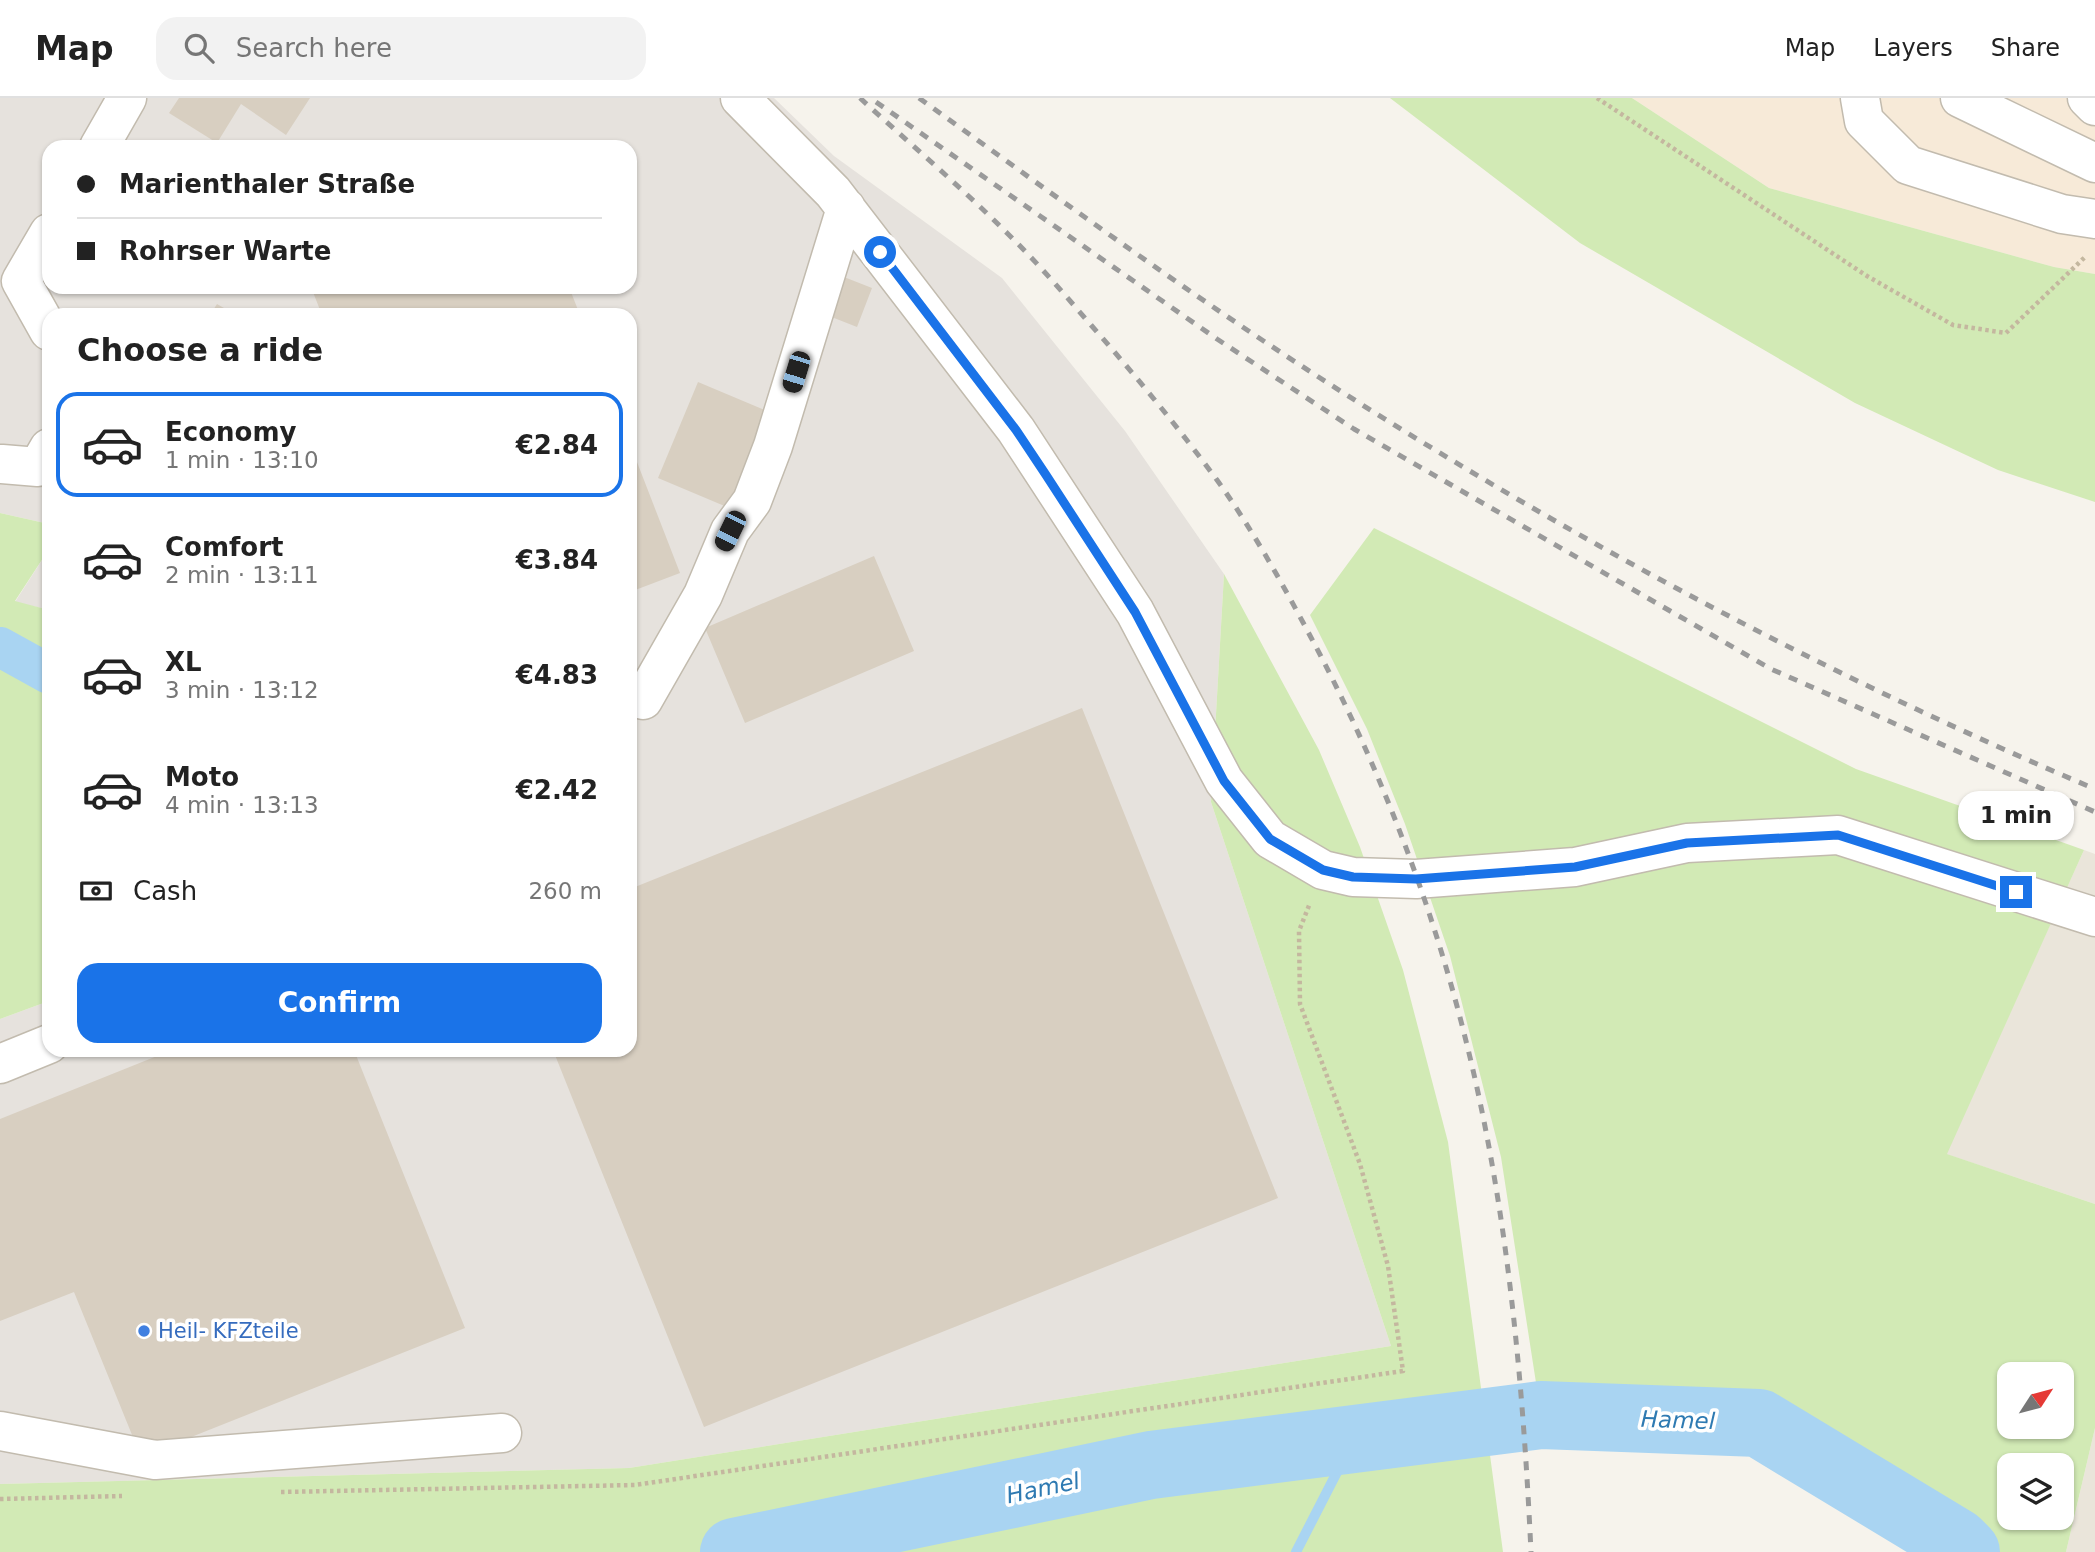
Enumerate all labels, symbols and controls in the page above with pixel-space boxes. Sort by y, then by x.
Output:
search box [156,17,646,80]
text: Map [35,29,114,68]
icon: search [180,29,218,67]
text: Search here [236,33,392,63]
text: Map [1785,34,1835,62]
text: Layers [1873,34,1953,62]
text: Share [1991,34,2060,62]
text: Marienthaler Straße [119,169,415,199]
text: Rohrser Warte [119,236,331,266]
route start [864,236,896,268]
text: Choose a ride [77,331,323,369]
car [780,349,813,395]
icon: car [81,413,144,476]
text: Economy [165,417,296,447]
text: €2.84 [516,430,598,460]
text: 1 min · 13:10 [165,447,319,473]
car [712,508,749,554]
icon: car [81,528,144,591]
text: Comfort [165,532,283,562]
text: €3.84 [516,545,598,575]
text: 2 min · 13:11 [165,562,319,588]
icon: car [81,643,144,706]
text: XL [165,647,202,677]
text: €4.83 [516,660,598,690]
text: 3 min · 13:12 [165,677,319,703]
icon: car [81,758,144,821]
text: Moto [165,762,239,792]
text: €2.42 [516,775,598,805]
callout: 1 min [1958,790,2074,840]
text: 4 min · 13:13 [165,792,319,818]
text: 1 min [1980,802,2052,828]
icon: cash [77,872,115,910]
text: Cash [133,876,197,906]
route end [2000,876,2032,908]
text: 260 m [528,878,602,904]
button: Confirm [77,963,602,1043]
place label: Heil- KFZteile [158,1319,299,1343]
marker: Heil- KFZteile [136,1323,152,1339]
north arrow [1997,1362,2074,1438]
map controls [1997,1362,2074,1530]
water label: Hamel [1640,1406,1716,1434]
button: layers [1997,1453,2074,1530]
water label: Hamel [1004,1467,1083,1508]

